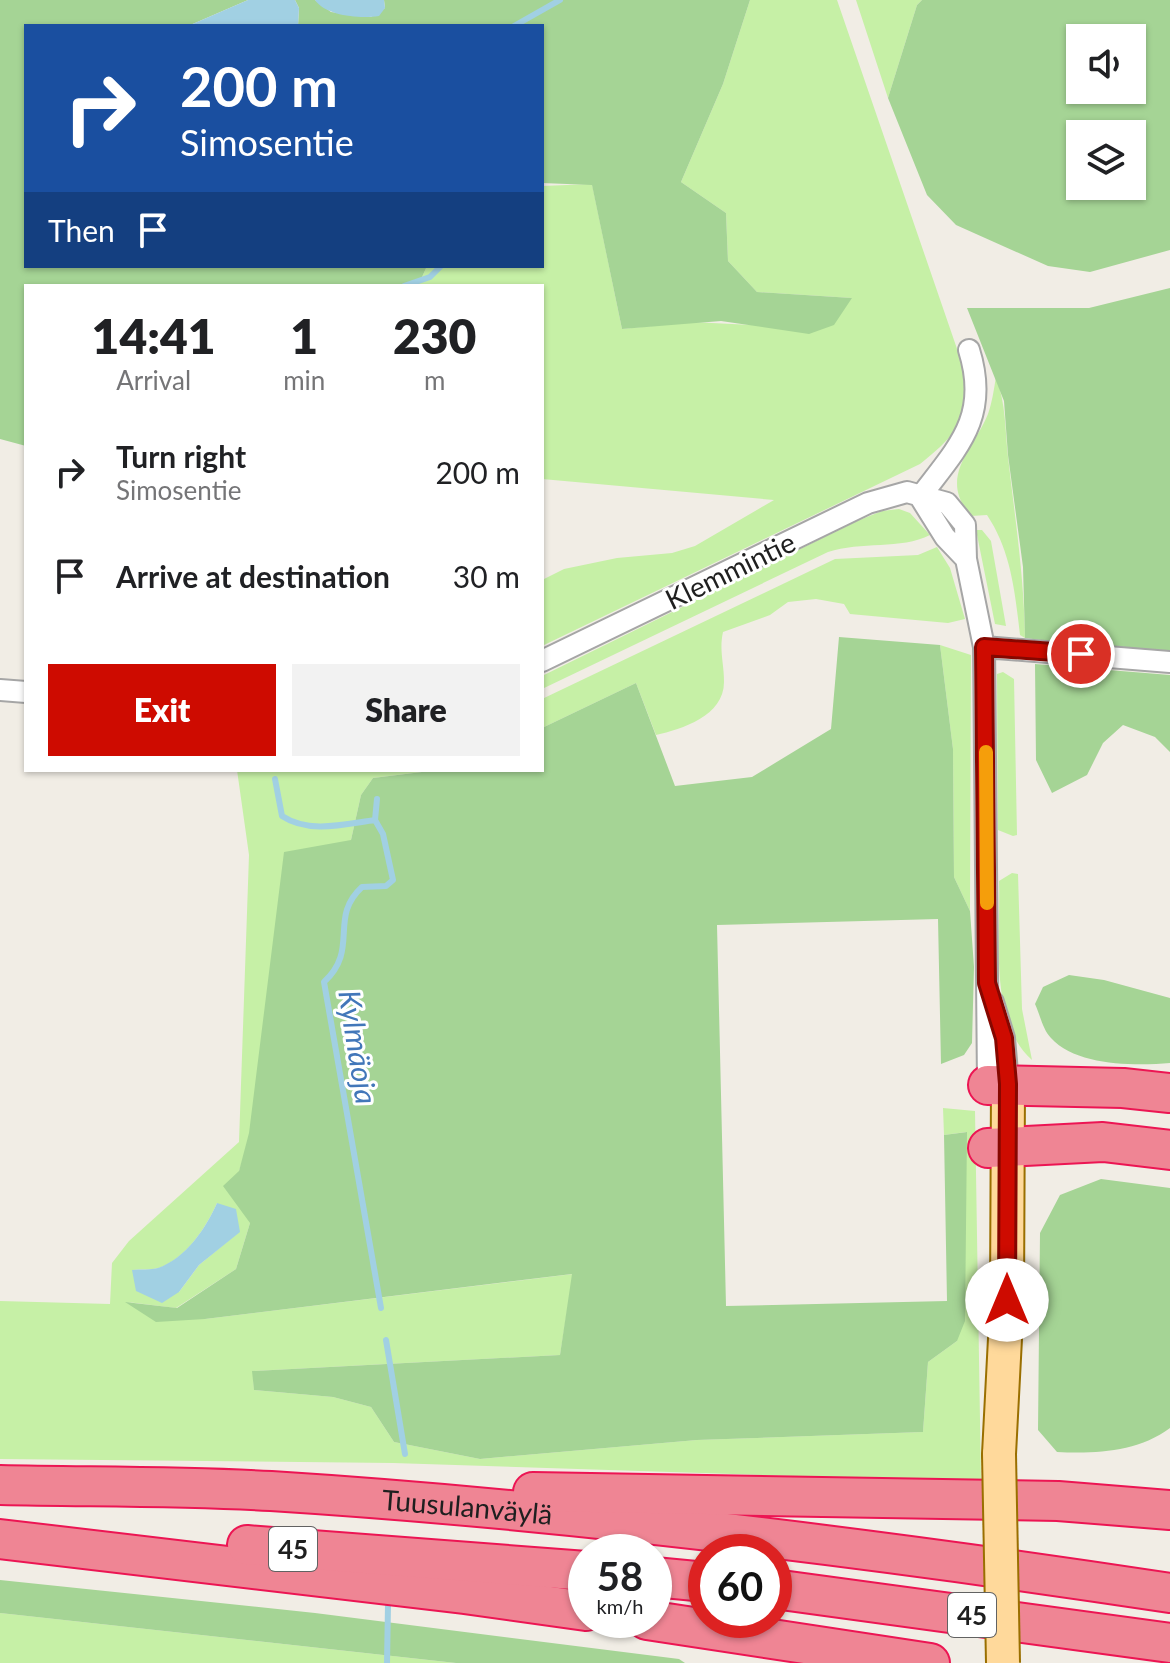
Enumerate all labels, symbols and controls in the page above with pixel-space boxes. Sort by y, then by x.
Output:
map controls [1066,24,1146,200]
button: sound [1066,24,1146,104]
text: 200 m [180,52,338,119]
icon: right [48,56,152,160]
text: Simosentie [180,120,354,164]
button: layers [1066,120,1146,200]
icon: arrive [131,208,175,252]
text: Then [48,212,115,248]
text: 14:41 [92,307,216,364]
text: 1 [290,307,318,364]
text: 230 [393,307,476,364]
text: Arrival [116,364,191,396]
text: min [283,364,325,396]
text: m [424,364,445,396]
text: Turn right [116,438,246,474]
icon: right [48,450,92,494]
text: 200 m [435,454,520,490]
text: Simosentie [116,474,241,506]
street label: Klemmintie [660,524,800,616]
icon: arrive [48,554,92,598]
text: Arrive at destination [116,558,390,594]
text: 30 m [453,558,520,594]
pin [1047,620,1115,688]
icon: arrive [1059,632,1103,676]
button: Exit [48,664,276,756]
button: Share [292,664,520,756]
water label: Kylmäoja [332,987,386,1107]
position arrow [965,1258,1049,1342]
street label: Tuusulanväylä [381,1482,554,1531]
road number: 45 [269,1527,317,1571]
speed limit sign: 60 [688,1534,792,1638]
text: 58 [597,1552,643,1600]
road number: 45 [948,1593,996,1637]
text: km/h [597,1594,643,1618]

